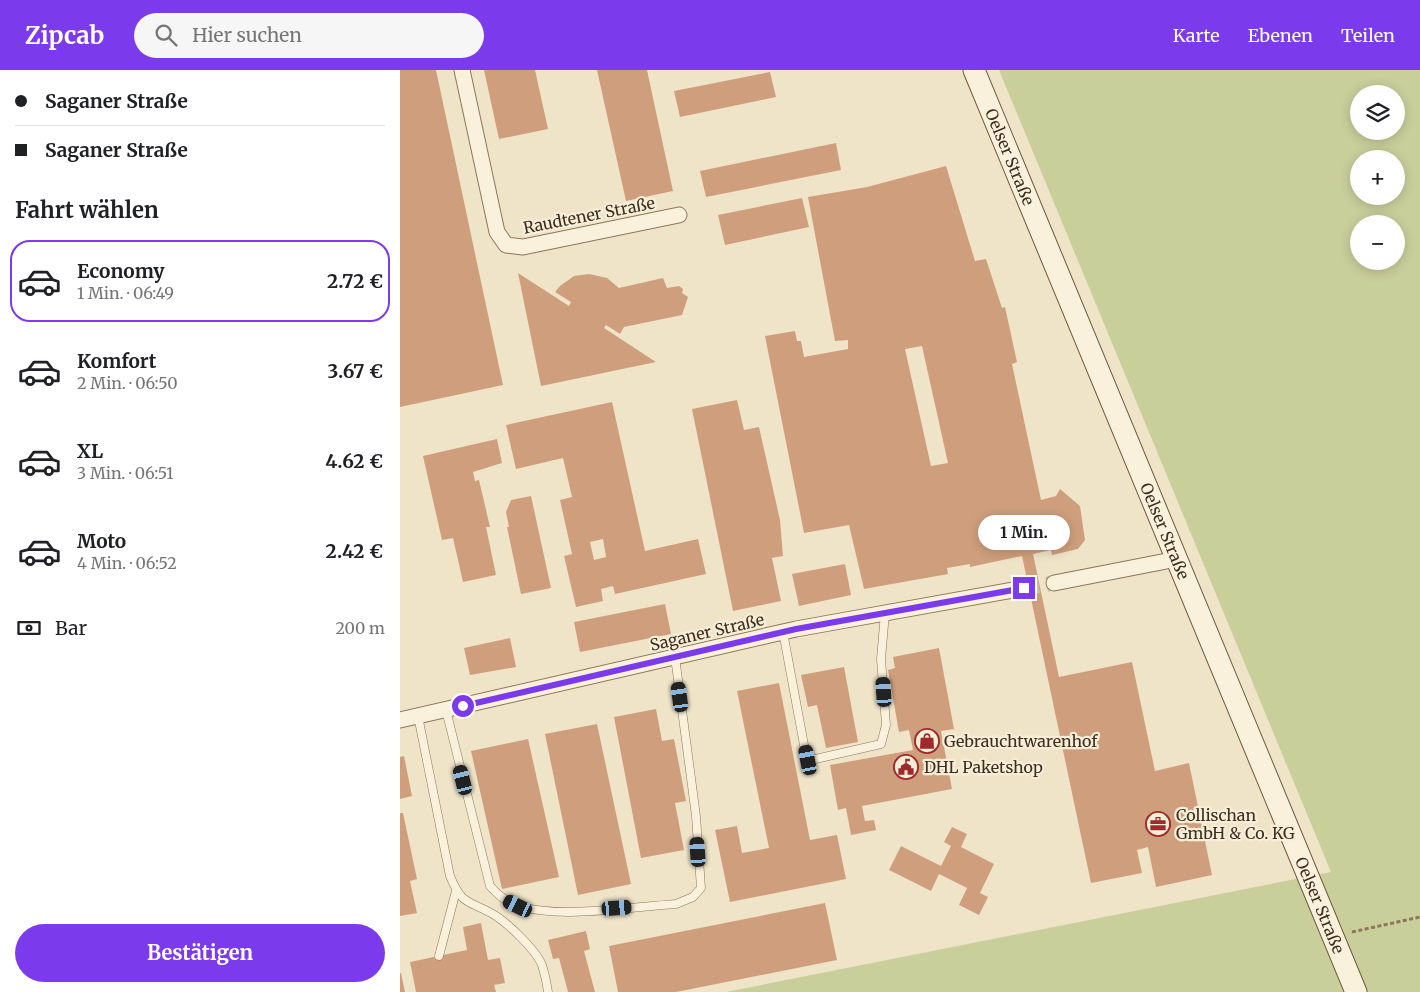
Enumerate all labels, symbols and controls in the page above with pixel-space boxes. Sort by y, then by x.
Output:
search box [134,13,484,58]
text: Zipcab [25,20,104,51]
icon: search [152,21,180,49]
text: Hier suchen [192,23,302,47]
text: Karte [1173,24,1220,47]
text: Ebenen [1248,24,1313,47]
text: Teilen [1341,24,1395,47]
map controls [1350,85,1405,270]
button: layers [1350,85,1405,140]
text: Saganer Straße [45,89,188,113]
street label: Oelser Straße [981,106,1039,208]
text: Saganer Straße [45,138,188,162]
button: + [1350,150,1405,205]
street label: Raudtener Straße [521,192,657,238]
text: Fahrt wählen [15,196,159,224]
button: − [1350,215,1405,270]
icon: car [17,259,62,304]
text: Economy [77,259,165,283]
text: 2.72 € [327,269,383,293]
text: 1 Min. · 06:49 [77,283,174,303]
icon: car [17,349,62,394]
text: Komfort [77,349,156,373]
text: 3.67 € [327,359,383,383]
text: 2 Min. · 06:50 [77,373,178,393]
icon: car [17,439,62,484]
text: XL [77,439,103,463]
text: 4.62 € [325,449,383,473]
text: 3 Min. · 06:51 [77,463,174,483]
street label: Oelser Straße [1136,480,1194,582]
callout: 1 Min. [978,516,1070,550]
text: 1 Min. [1000,522,1048,542]
icon: car [17,529,62,574]
text: Moto [77,529,126,553]
text: 2.42 € [326,539,383,563]
text: 4 Min. · 06:52 [77,553,177,573]
route end [1013,577,1035,599]
street label: Saganer Straße [648,609,766,655]
icon: cash [15,614,43,642]
text: Bar [55,616,87,640]
text: 200 m [335,618,385,638]
car [875,677,892,707]
car [670,681,689,713]
route start [452,695,474,717]
shop icon: Gebrauchtwarenhof [914,728,940,754]
place label: Gebrauchtwarenhof [944,731,1098,751]
car [797,744,818,776]
public building icon: DHL Paketshop [893,754,919,780]
place label: DHL Paketshop [924,757,1043,777]
car [452,764,473,796]
place label: Collischan GmbH & Co. KG [1176,805,1295,843]
office icon: Collischan GmbH & Co. KG [1145,811,1171,837]
car [689,837,706,867]
street label: Oelser Straße [1291,854,1349,956]
car [501,893,534,919]
car [601,899,632,917]
button: Bestätigen [15,924,385,982]

